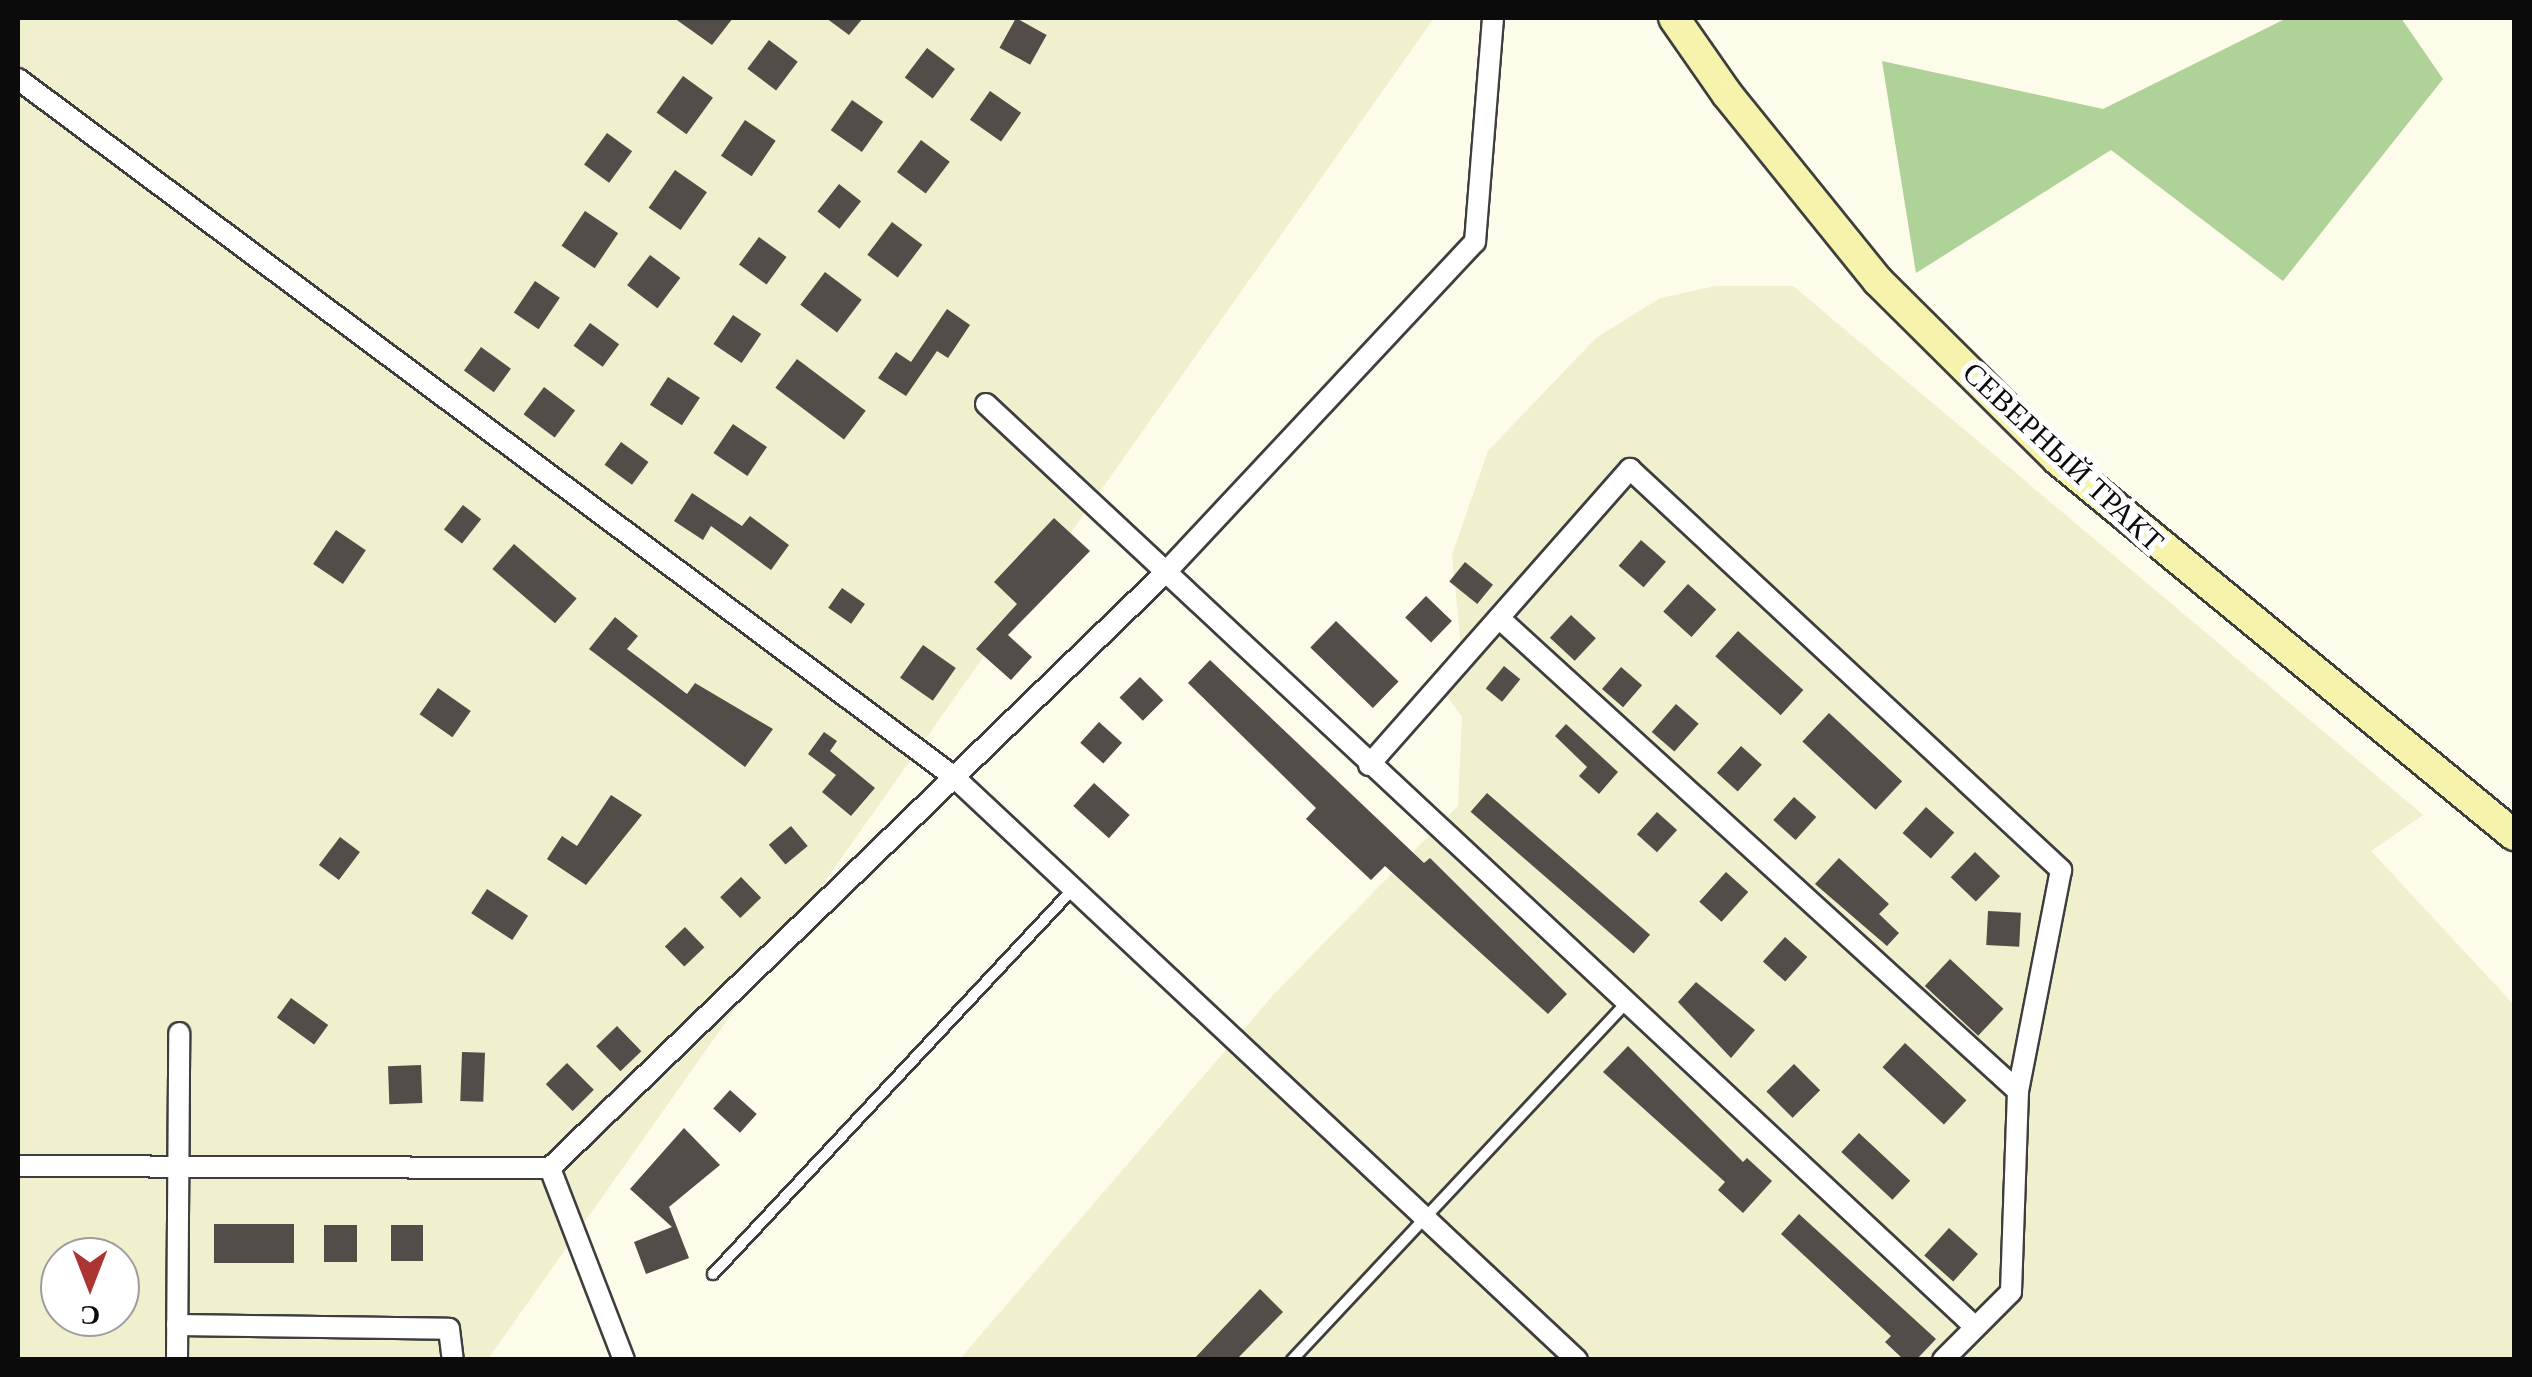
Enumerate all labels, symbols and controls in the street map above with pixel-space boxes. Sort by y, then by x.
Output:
street label: СЕВЕРНЫЙ ТРАКТ [1955,355,2171,559]
north arrow [40,1237,140,1337]
text: С [80,1300,100,1331]

